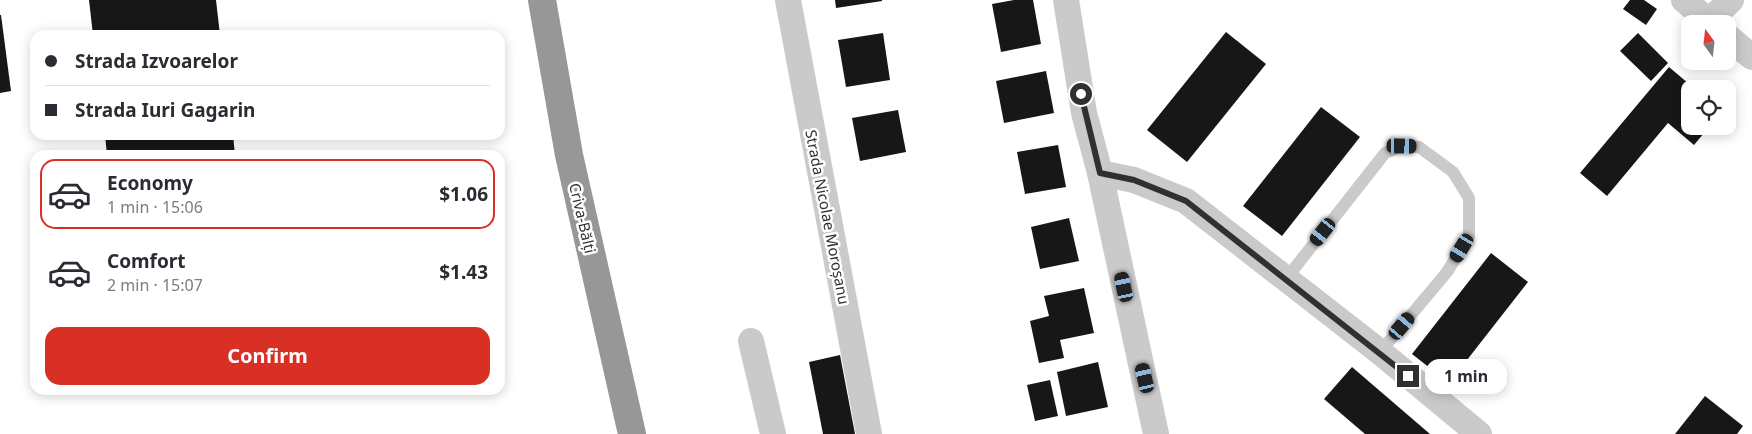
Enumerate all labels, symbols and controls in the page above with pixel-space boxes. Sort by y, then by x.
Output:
north arrow [1681,15,1736,70]
map controls [1681,15,1736,135]
text: Strada Izvoarelor [75,48,238,74]
button: locate [1681,80,1736,135]
route start [1070,83,1092,105]
text: Strada Iuri Gagarin [75,97,255,123]
street label: Strada Nicolae Moroșanu [801,128,855,306]
car [1386,138,1417,154]
text: Economy [107,170,193,196]
icon: car [47,172,92,217]
text: $1.06 [439,181,488,207]
street label: Criva-Bălți [565,181,601,255]
text: 1 min · 15:06 [107,196,203,218]
car [1307,216,1338,248]
car [1447,231,1476,265]
text: Comfort [107,248,186,274]
icon: car [47,250,92,295]
text: $1.43 [439,259,488,285]
car [1113,271,1134,303]
text: 2 min · 15:07 [107,274,203,296]
car [1386,310,1417,342]
button: Confirm [45,327,490,385]
callout: 1 min [1426,358,1508,394]
car [1134,362,1155,394]
route end [1397,365,1419,387]
text: 1 min [1444,365,1488,387]

